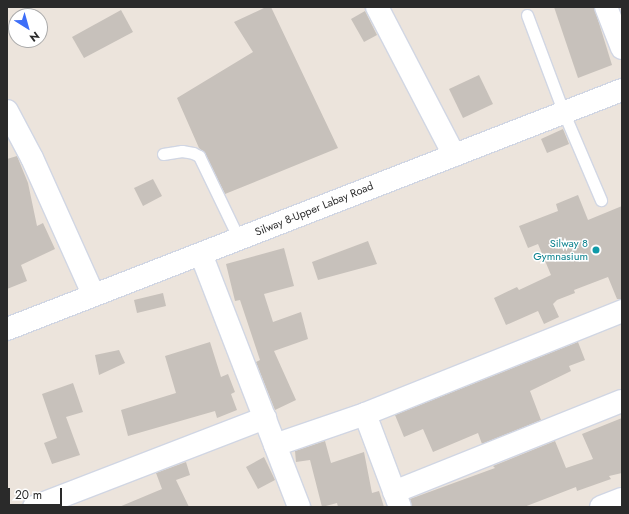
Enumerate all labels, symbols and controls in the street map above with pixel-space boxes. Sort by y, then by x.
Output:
north arrow [8,8,48,48]
text: N [26,28,43,46]
street label: Silway 8-Upper Labay Road [253,179,375,239]
place label: Silway 8 Gymnasium [533,237,588,263]
marker: Silway 8 Gymnasium [591,245,601,255]
scale bar [10,480,64,506]
text: 20 m [15,486,42,504]

